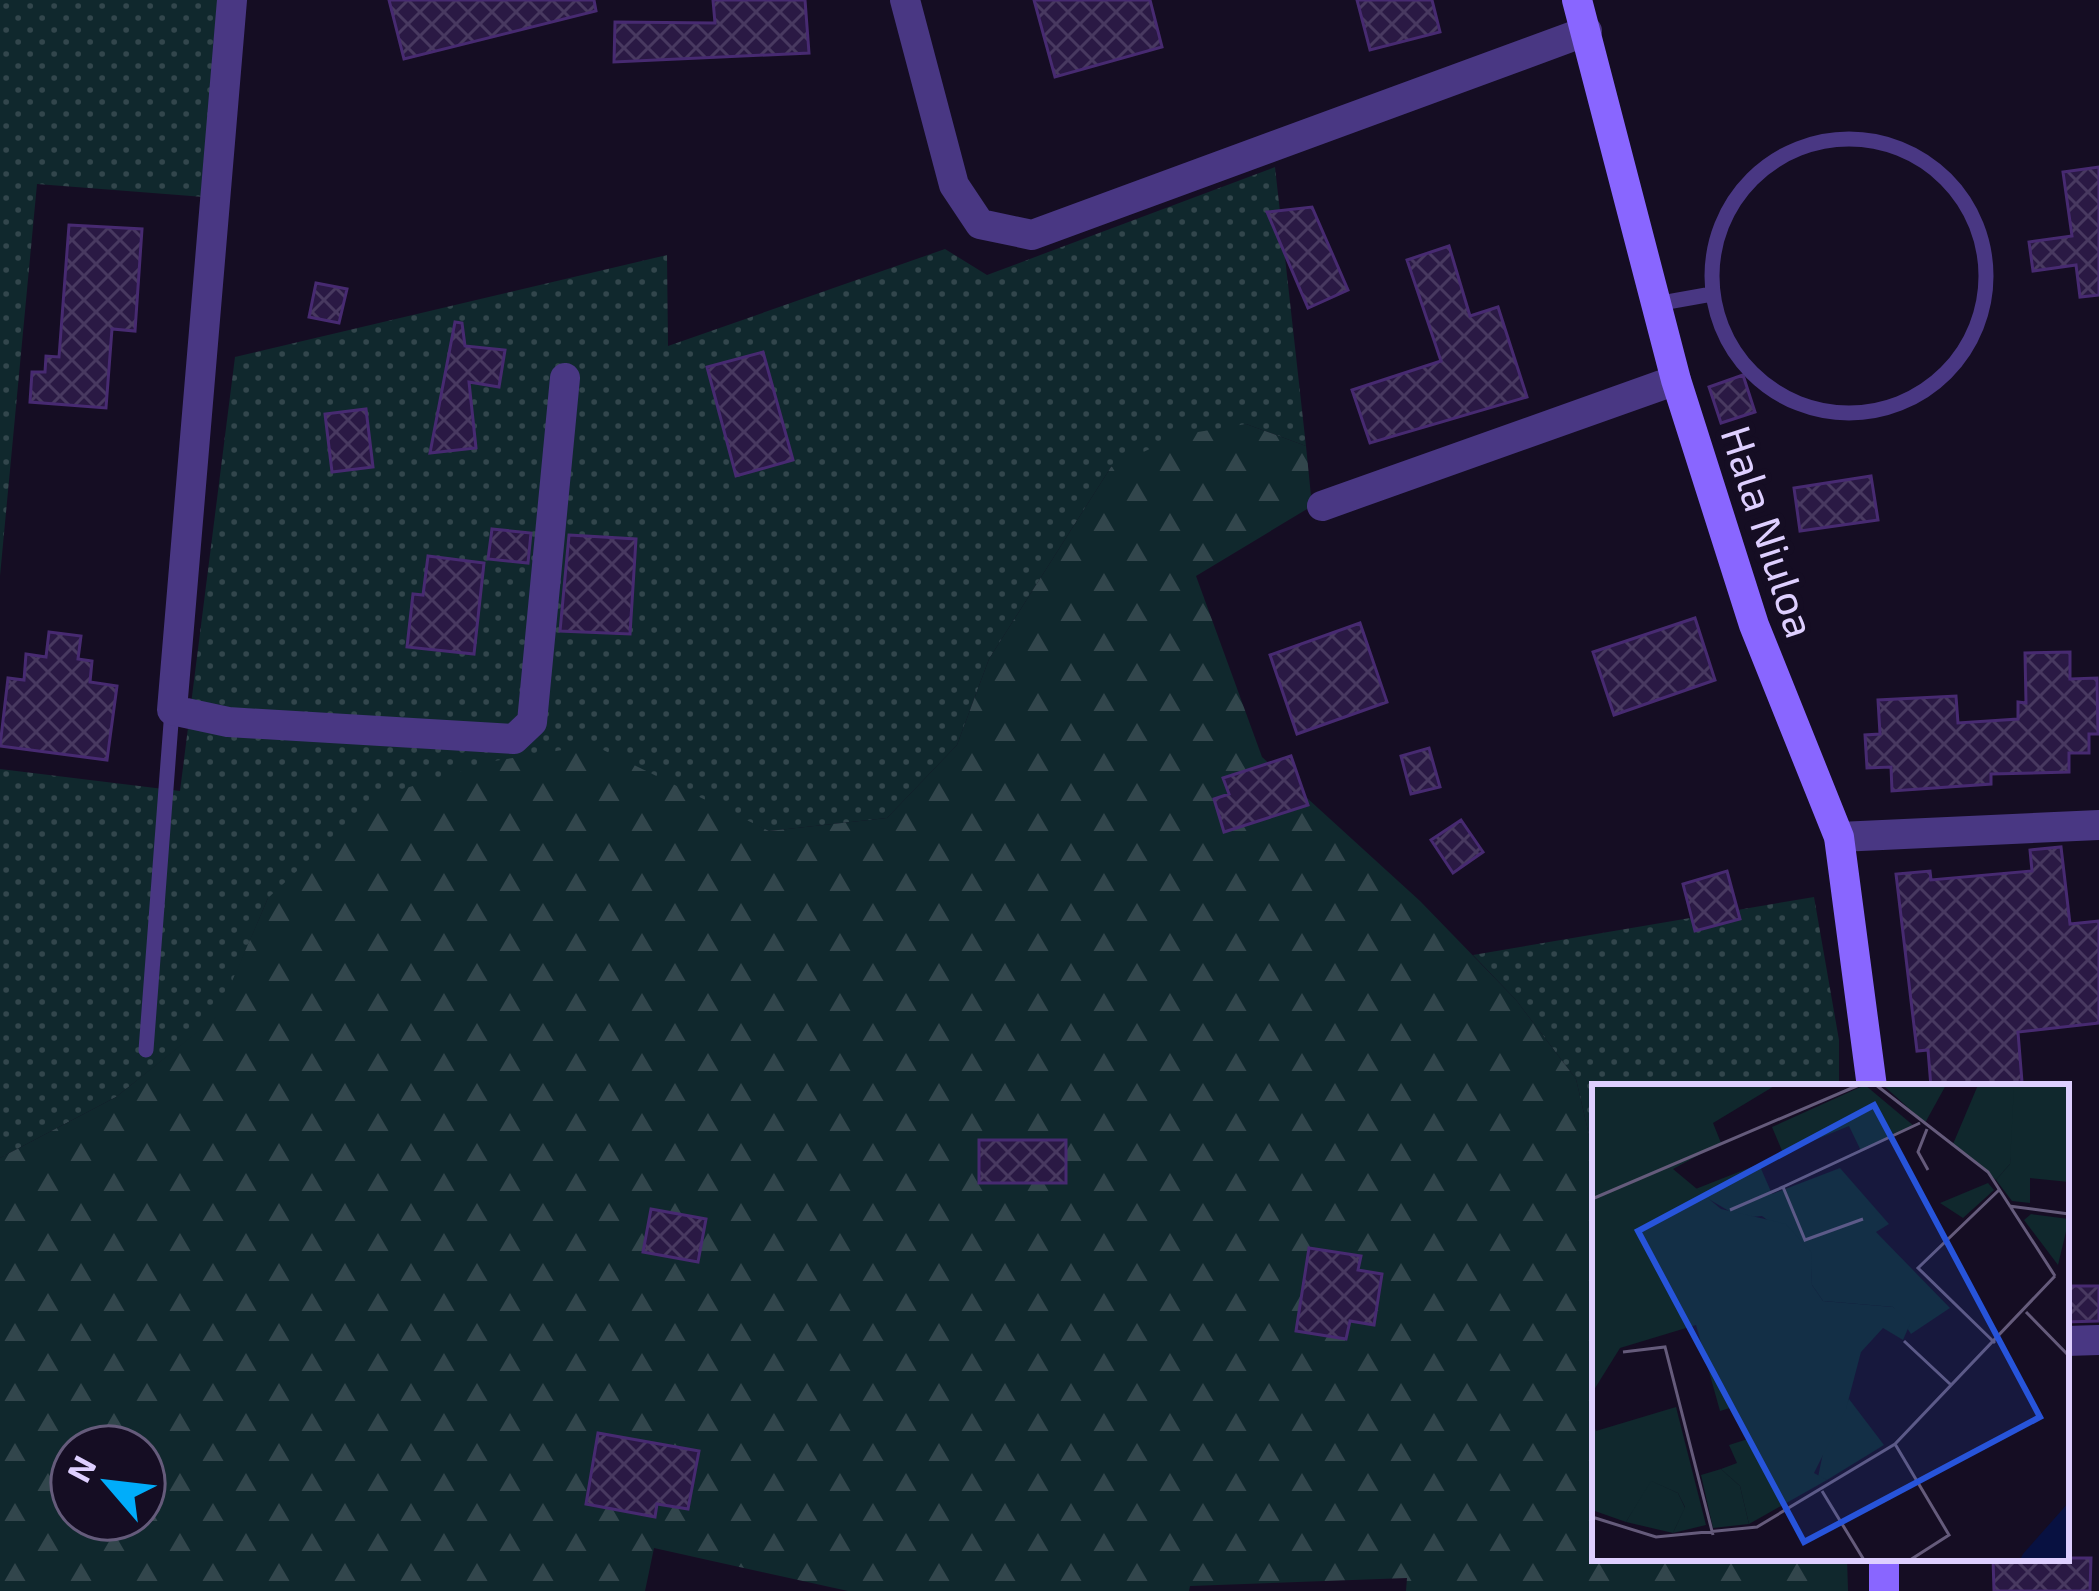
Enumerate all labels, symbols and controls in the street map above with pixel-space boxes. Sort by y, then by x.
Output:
street label: Hala Niuloa [1712,419,1828,643]
inset map [1592,1084,2069,1561]
north arrow [48,1423,168,1543]
text: N [57,1449,104,1488]

